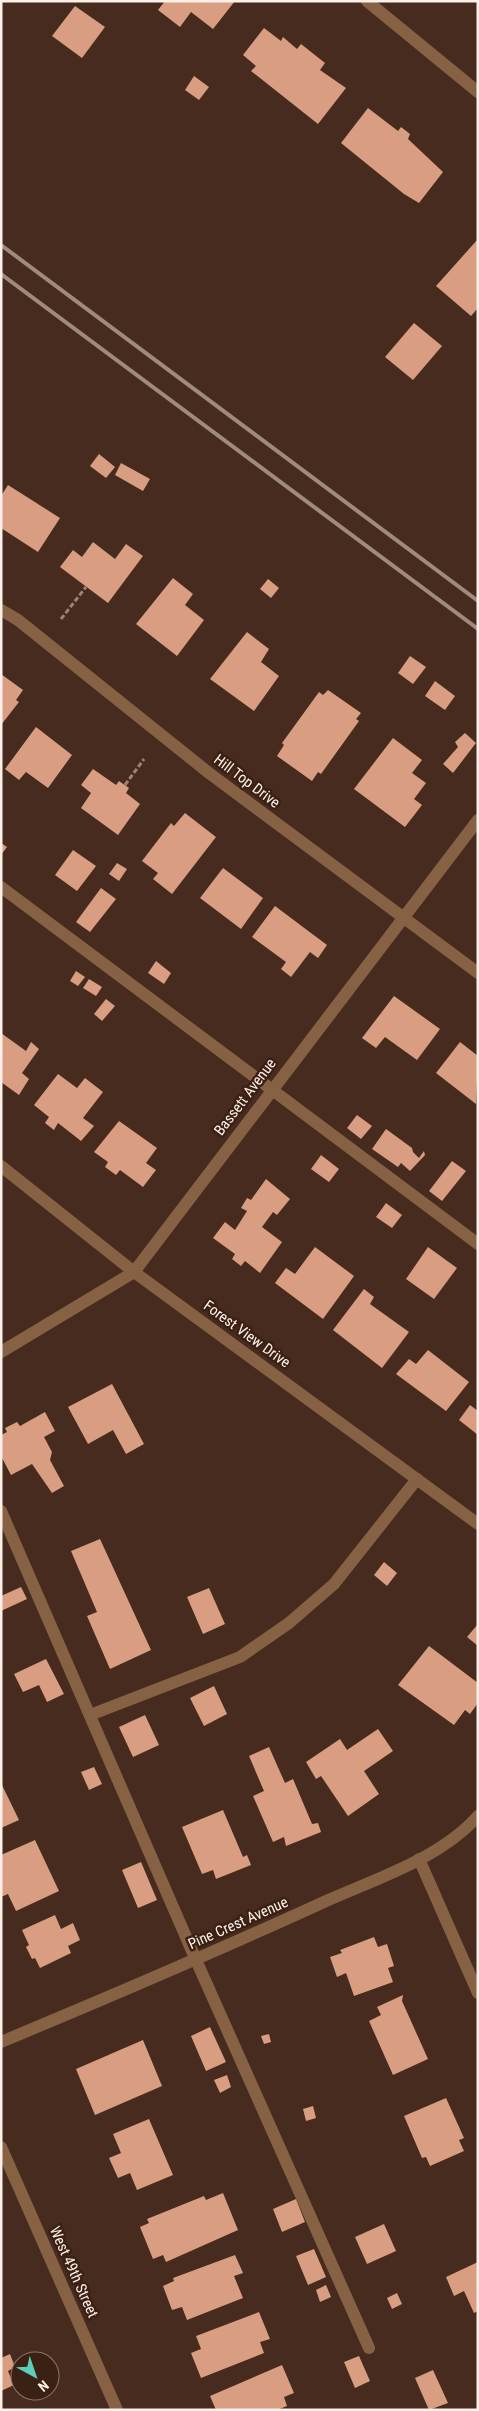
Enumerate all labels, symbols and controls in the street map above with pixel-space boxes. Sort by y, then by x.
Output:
street label: Hill Top Drive [210,750,284,812]
street label: Bassett Avenue [210,1055,280,1139]
street label: Forest View Drive [200,1297,294,1371]
street label: Pine Crest Avenue [185,1893,291,1953]
street label: West 49th Street [46,2224,102,2320]
north arrow [10,2351,60,2401]
text: N [35,2377,52,2395]

